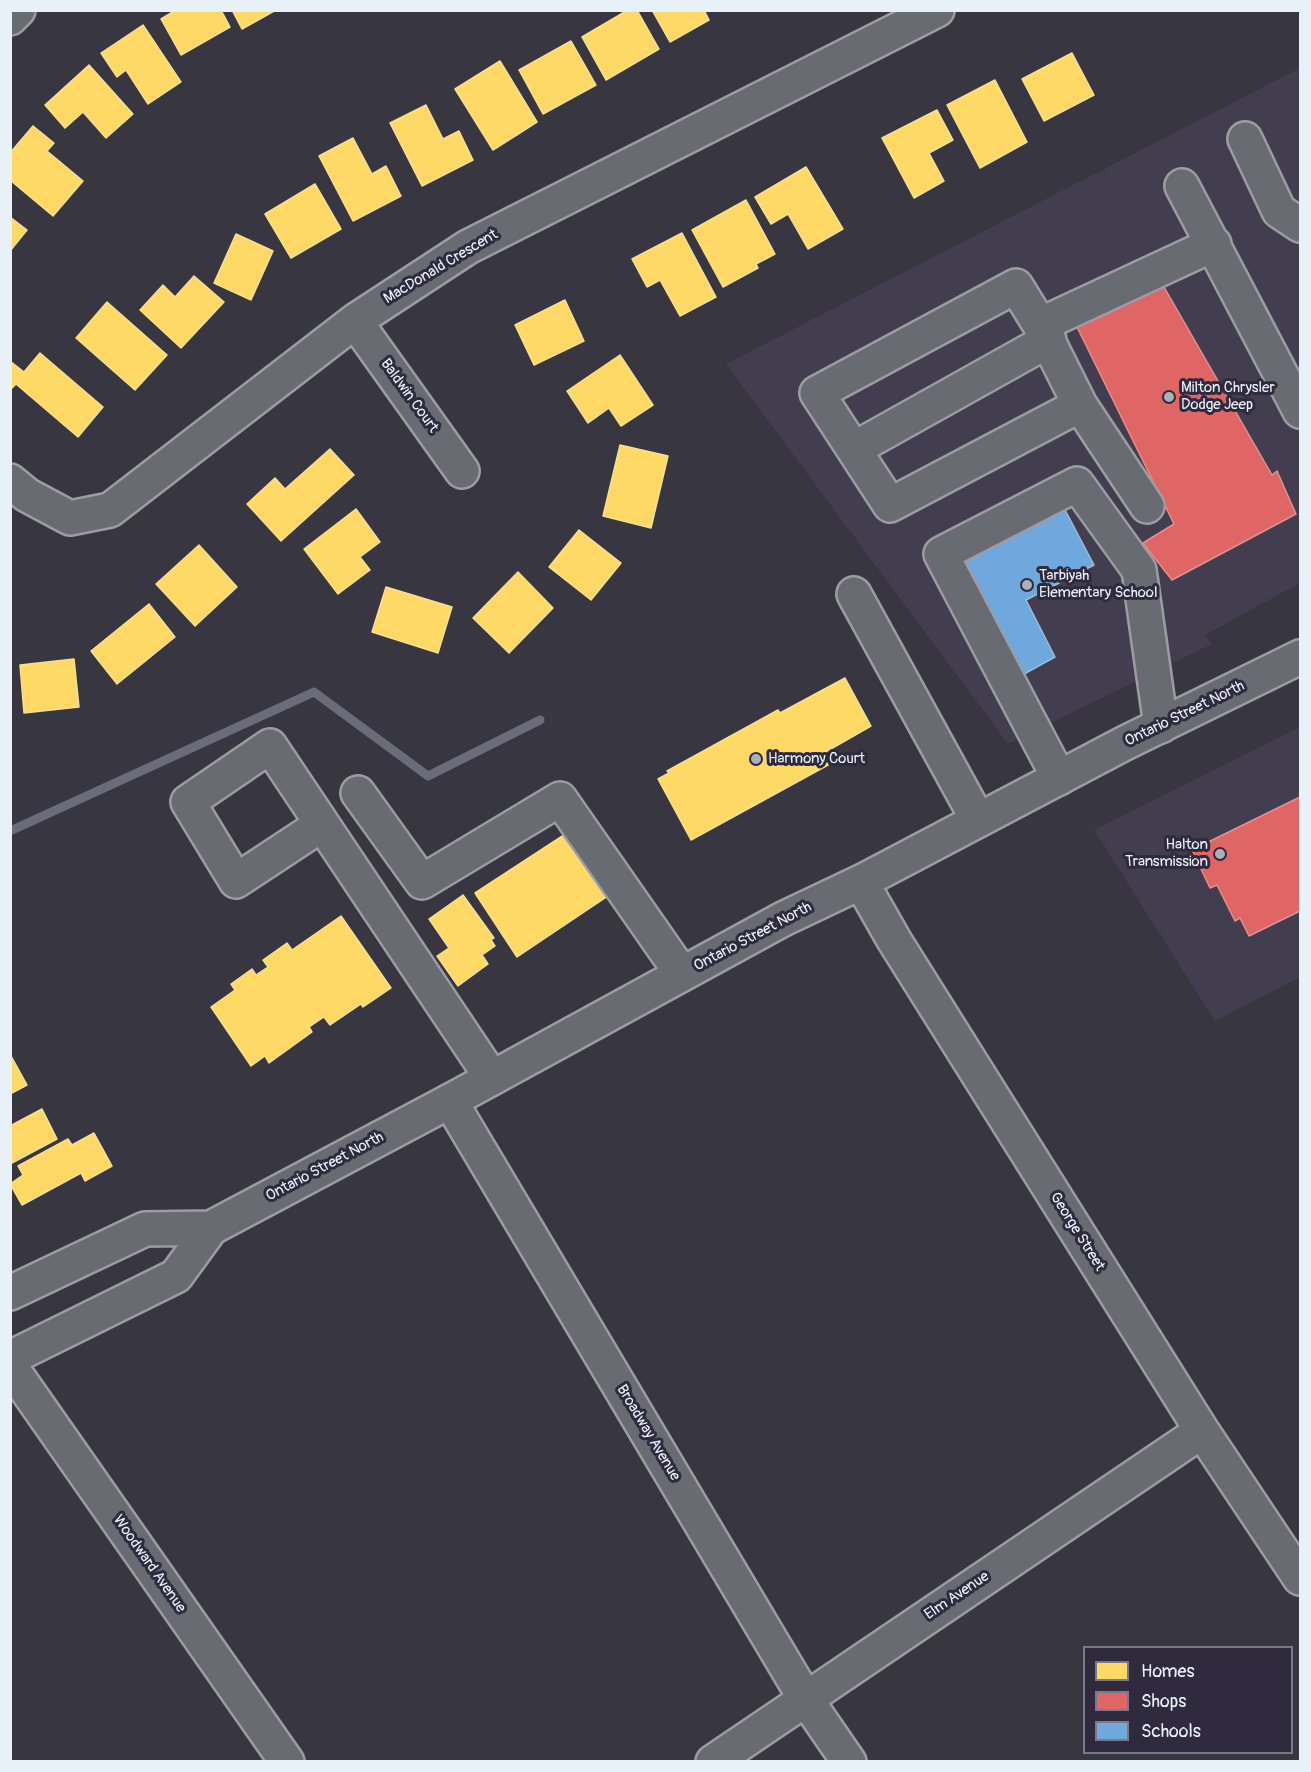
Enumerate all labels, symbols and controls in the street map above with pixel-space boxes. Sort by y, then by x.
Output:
street label: MacDonald Crescent [381,226,501,308]
street label: Baldwin Court [376,356,442,436]
place label: Milton Chrysler Dodge Jeep [1181,379,1275,414]
marker: Milton Chrysler Dodge Jeep [1162,390,1176,404]
place label: Tarbiyah Elementary School [1039,567,1157,602]
marker: Tarbiyah Elementary School [1020,578,1034,592]
street label: Ontario Street North [1122,677,1248,751]
place label: Harmony Court [768,750,865,768]
marker: Harmony Court [749,752,763,766]
place label: Halton Transmission [1125,836,1208,871]
marker: Halton Transmission [1213,847,1227,861]
street label: Ontario Street North [691,898,815,976]
street label: Ontario Street North [263,1128,387,1206]
street label: George Street [1046,1189,1108,1275]
street label: Broadway Avenue [612,1382,684,1484]
street label: Woodward Avenue [109,1512,189,1616]
street label: Elm Avenue [921,1568,993,1624]
legend [1083,1646,1293,1754]
text: Homes [1141,1660,1194,1683]
text: Shops [1141,1690,1186,1713]
text: Schools [1141,1720,1201,1743]

